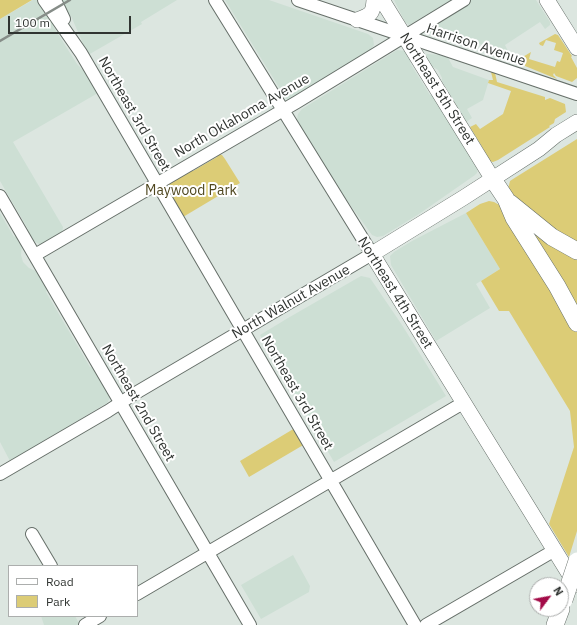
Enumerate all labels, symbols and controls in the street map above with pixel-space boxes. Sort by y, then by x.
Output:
scale bar [10,8,133,34]
text: 100 m [15,15,50,30]
street label: Harrison Avenue [424,20,528,70]
street label: Northeast 5th Street [396,30,478,148]
street label: Northeast 3rd Street [94,54,174,174]
street label: North Oklahoma Avenue [171,70,313,162]
park label: Maywood Park [145,183,237,199]
street label: Northeast 4th Street [354,234,436,352]
street label: North Walnut Avenue [229,261,353,343]
street label: Northeast 3rd Street [257,333,337,453]
street label: Northeast 2nd Street [98,342,178,464]
legend [8,565,138,617]
text: Road [46,574,74,589]
north arrow [529,577,569,617]
text: N [550,584,566,598]
text: Park [46,594,70,609]

